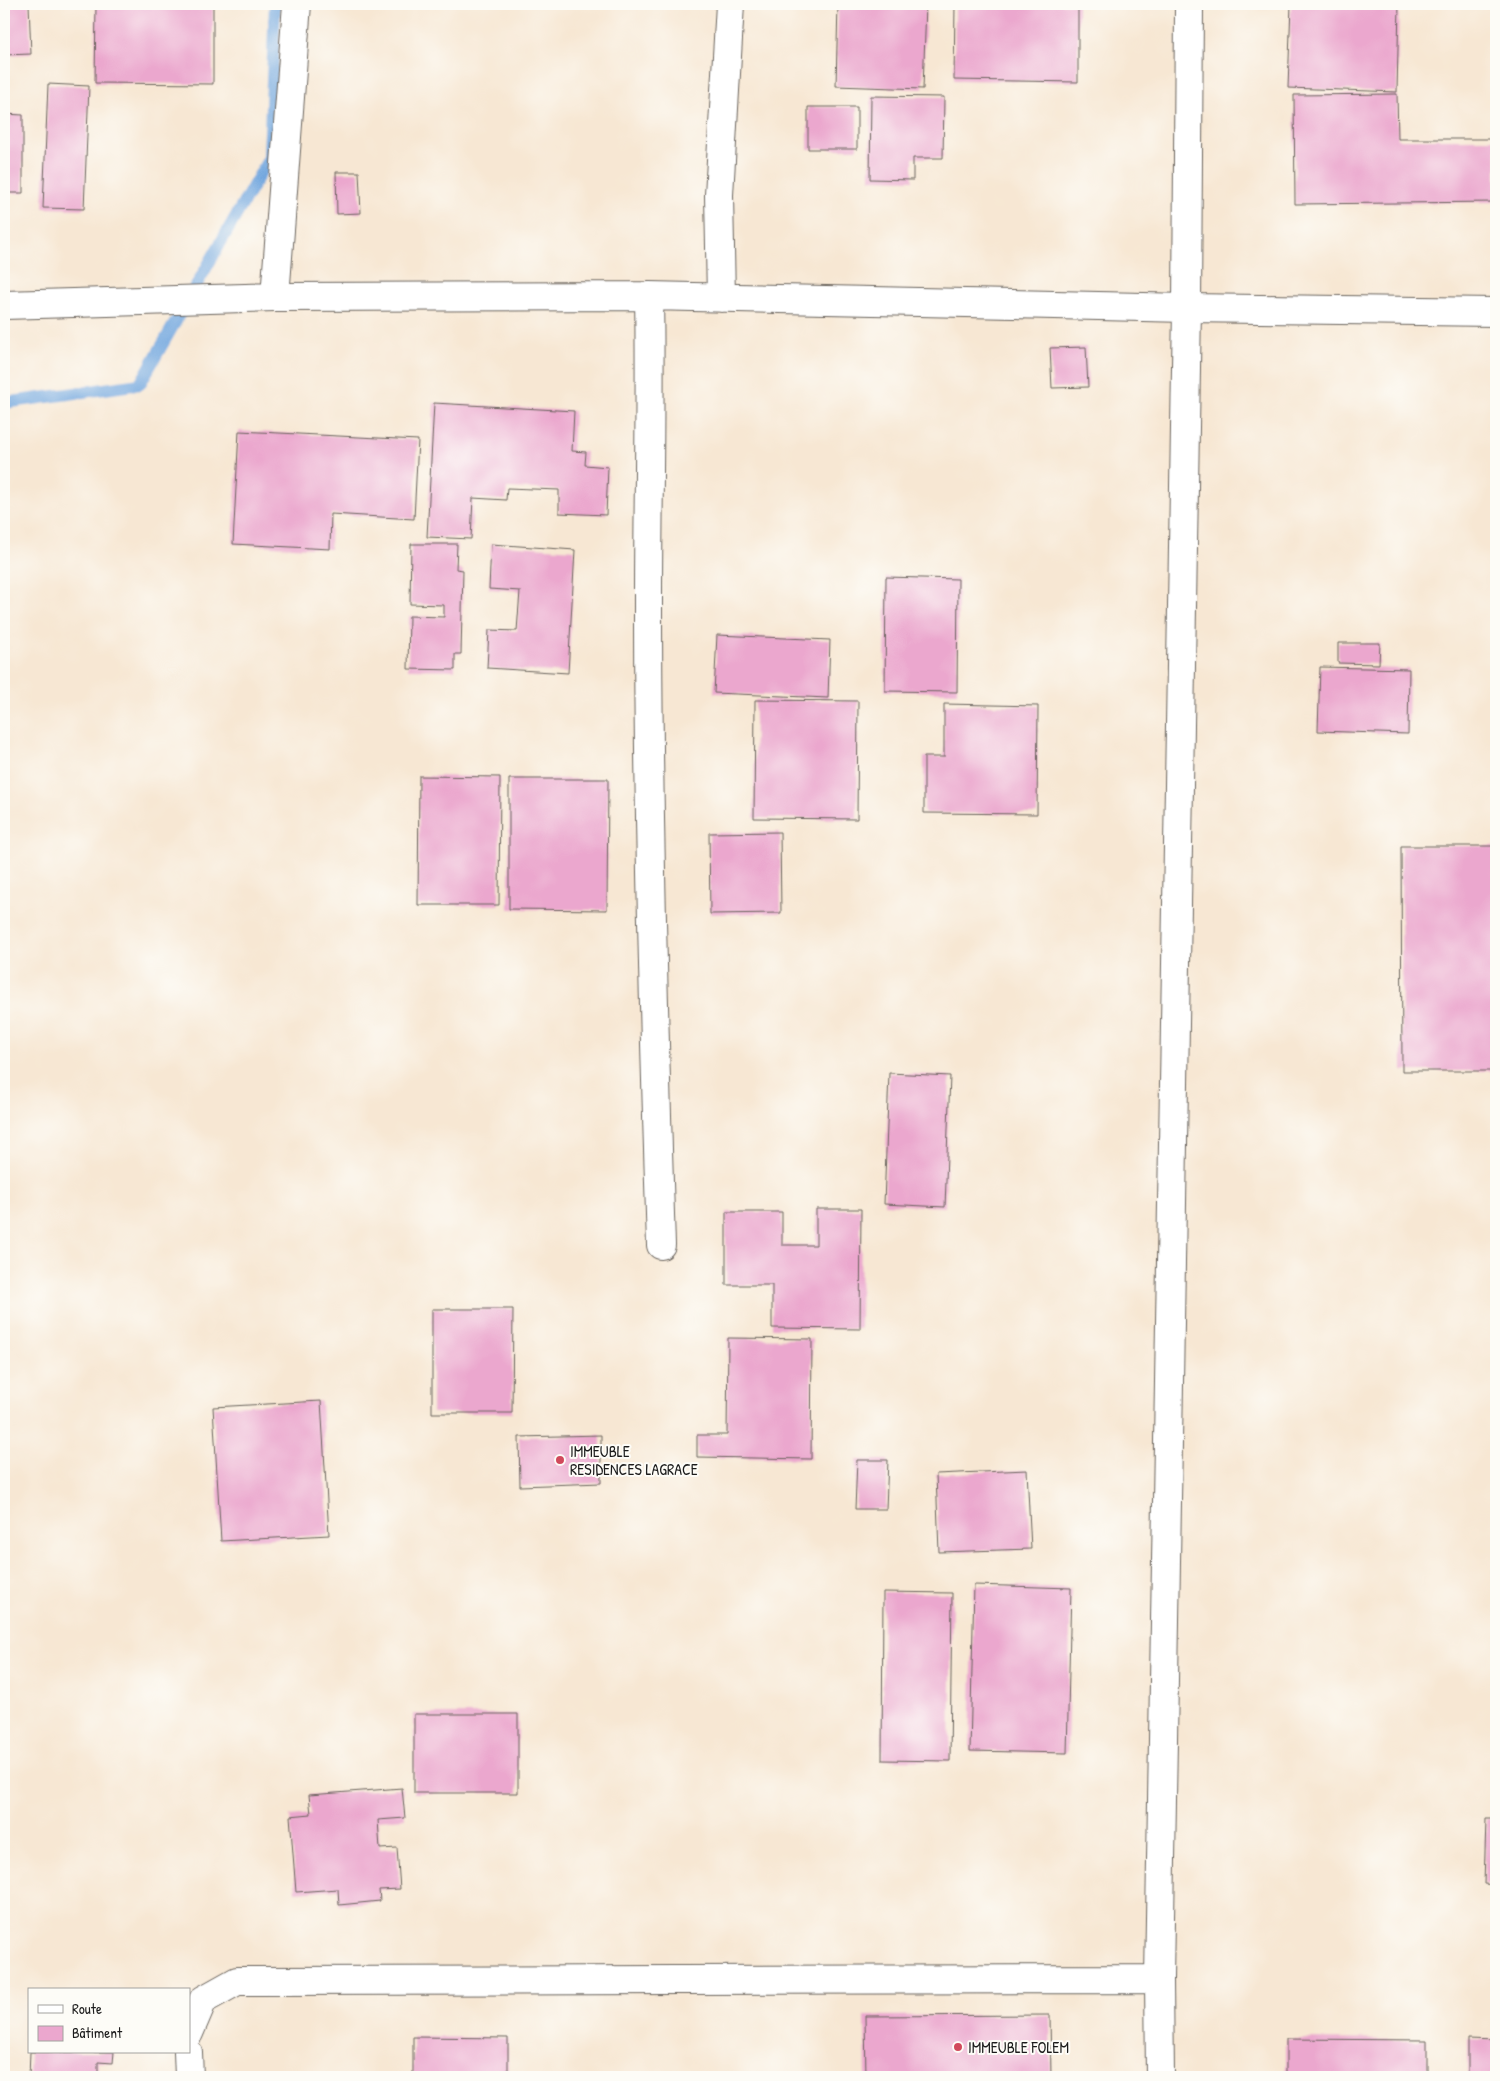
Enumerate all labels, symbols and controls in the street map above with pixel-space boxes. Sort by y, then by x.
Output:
place label: IMMEUBLE RESIDENCES LAGRACE [570,1440,698,1480]
marker: IMMEUBLE RESIDENCES LAGRACE [554,1454,566,1466]
legend [28,1988,190,2054]
text: Route [72,1998,102,2019]
text: Bâtiment [72,2022,123,2043]
place label: IMMEUBLE FOLEM [968,2036,1069,2058]
marker: IMMEUBLE FOLEM [952,2041,964,2053]

